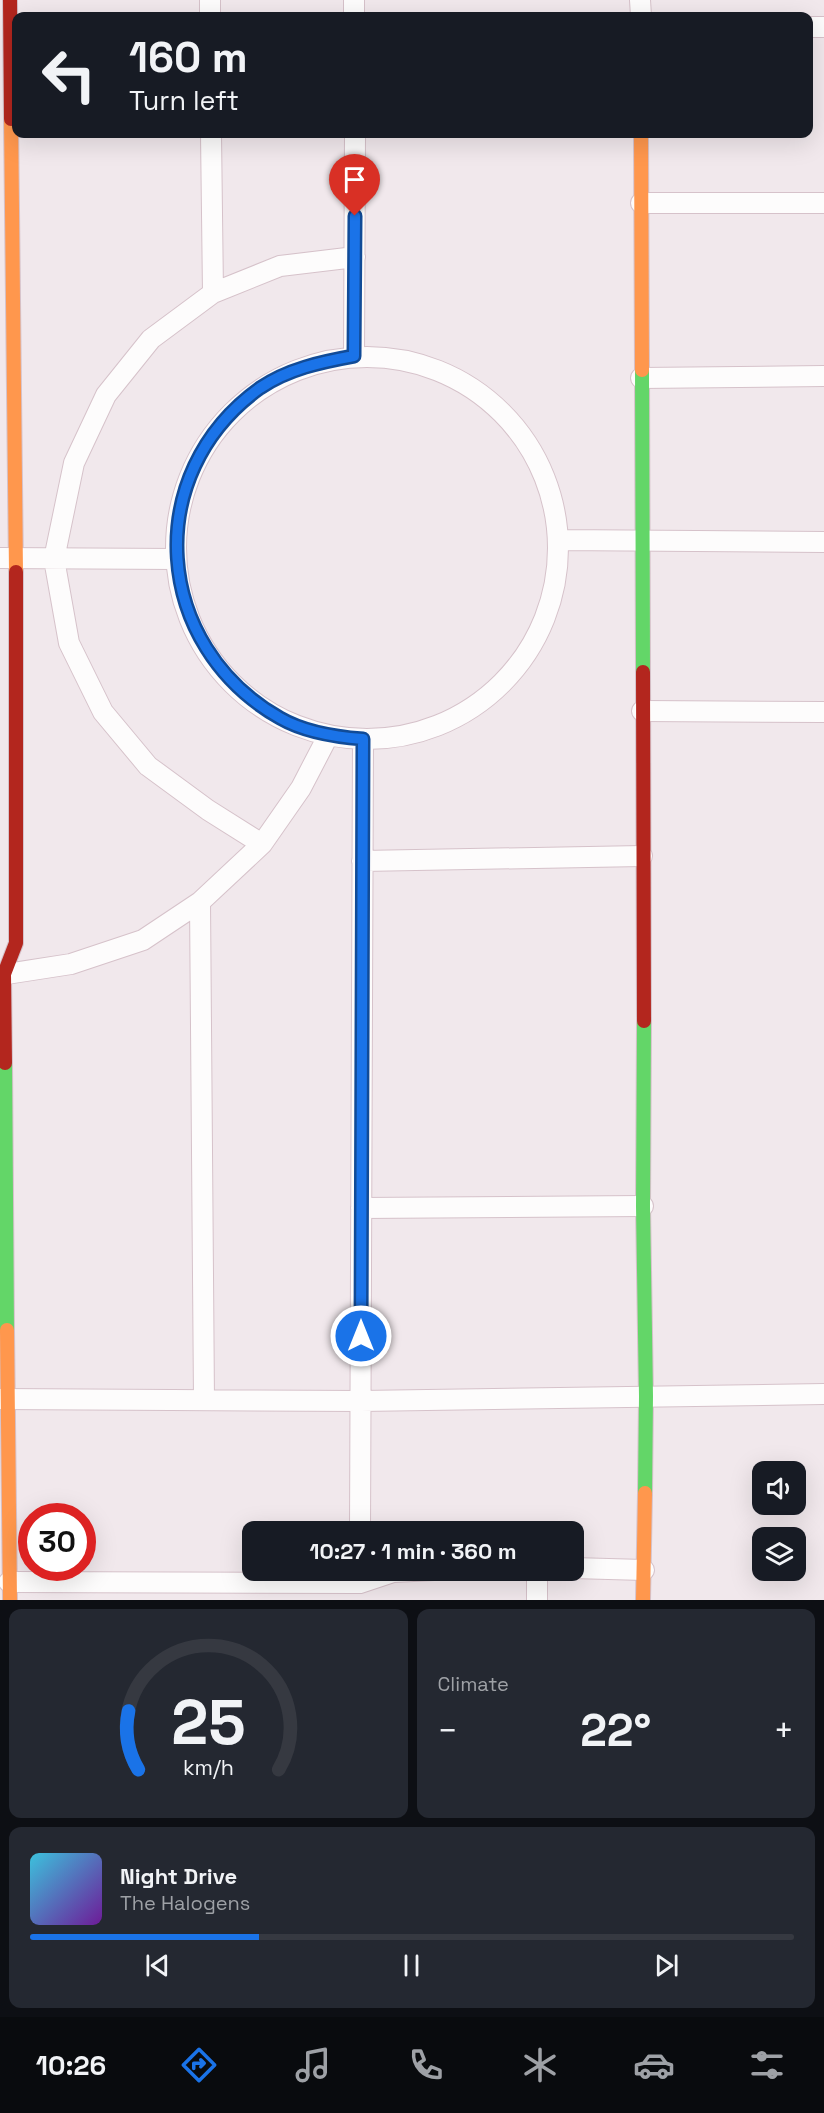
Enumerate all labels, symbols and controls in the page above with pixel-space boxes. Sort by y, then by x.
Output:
text: 160 m [129,31,248,84]
icon: left [30,36,108,114]
text: Turn left [129,83,239,118]
pin [329,154,380,216]
icon: arrive [338,163,371,196]
position arrow [329,1304,393,1368]
map controls [752,1461,806,1581]
button: sound [752,1461,806,1515]
speed limit sign: 30 [18,1503,96,1581]
button: layers [752,1527,806,1581]
text: 10:27 · 1 min · 360 m [309,1537,517,1565]
text: Climate [438,1671,509,1697]
text: 25 [171,1683,245,1762]
text: 22° [580,1702,651,1759]
text: − [438,1710,458,1752]
text: + [774,1710,794,1752]
text: km/h [183,1755,234,1782]
text: Night Drive [120,1862,237,1890]
text: The Halogens [120,1890,250,1916]
icon: previous [141,1949,174,1982]
icon: pause [395,1949,428,1982]
icon: next [650,1949,683,1982]
icon: directions [178,2044,220,2086]
icon: music [292,2044,334,2086]
icon: phone [405,2044,447,2086]
icon: climate [519,2044,561,2086]
icon: car [633,2044,675,2086]
icon: filters [746,2044,788,2086]
text: 10:26 [36,2048,106,2083]

